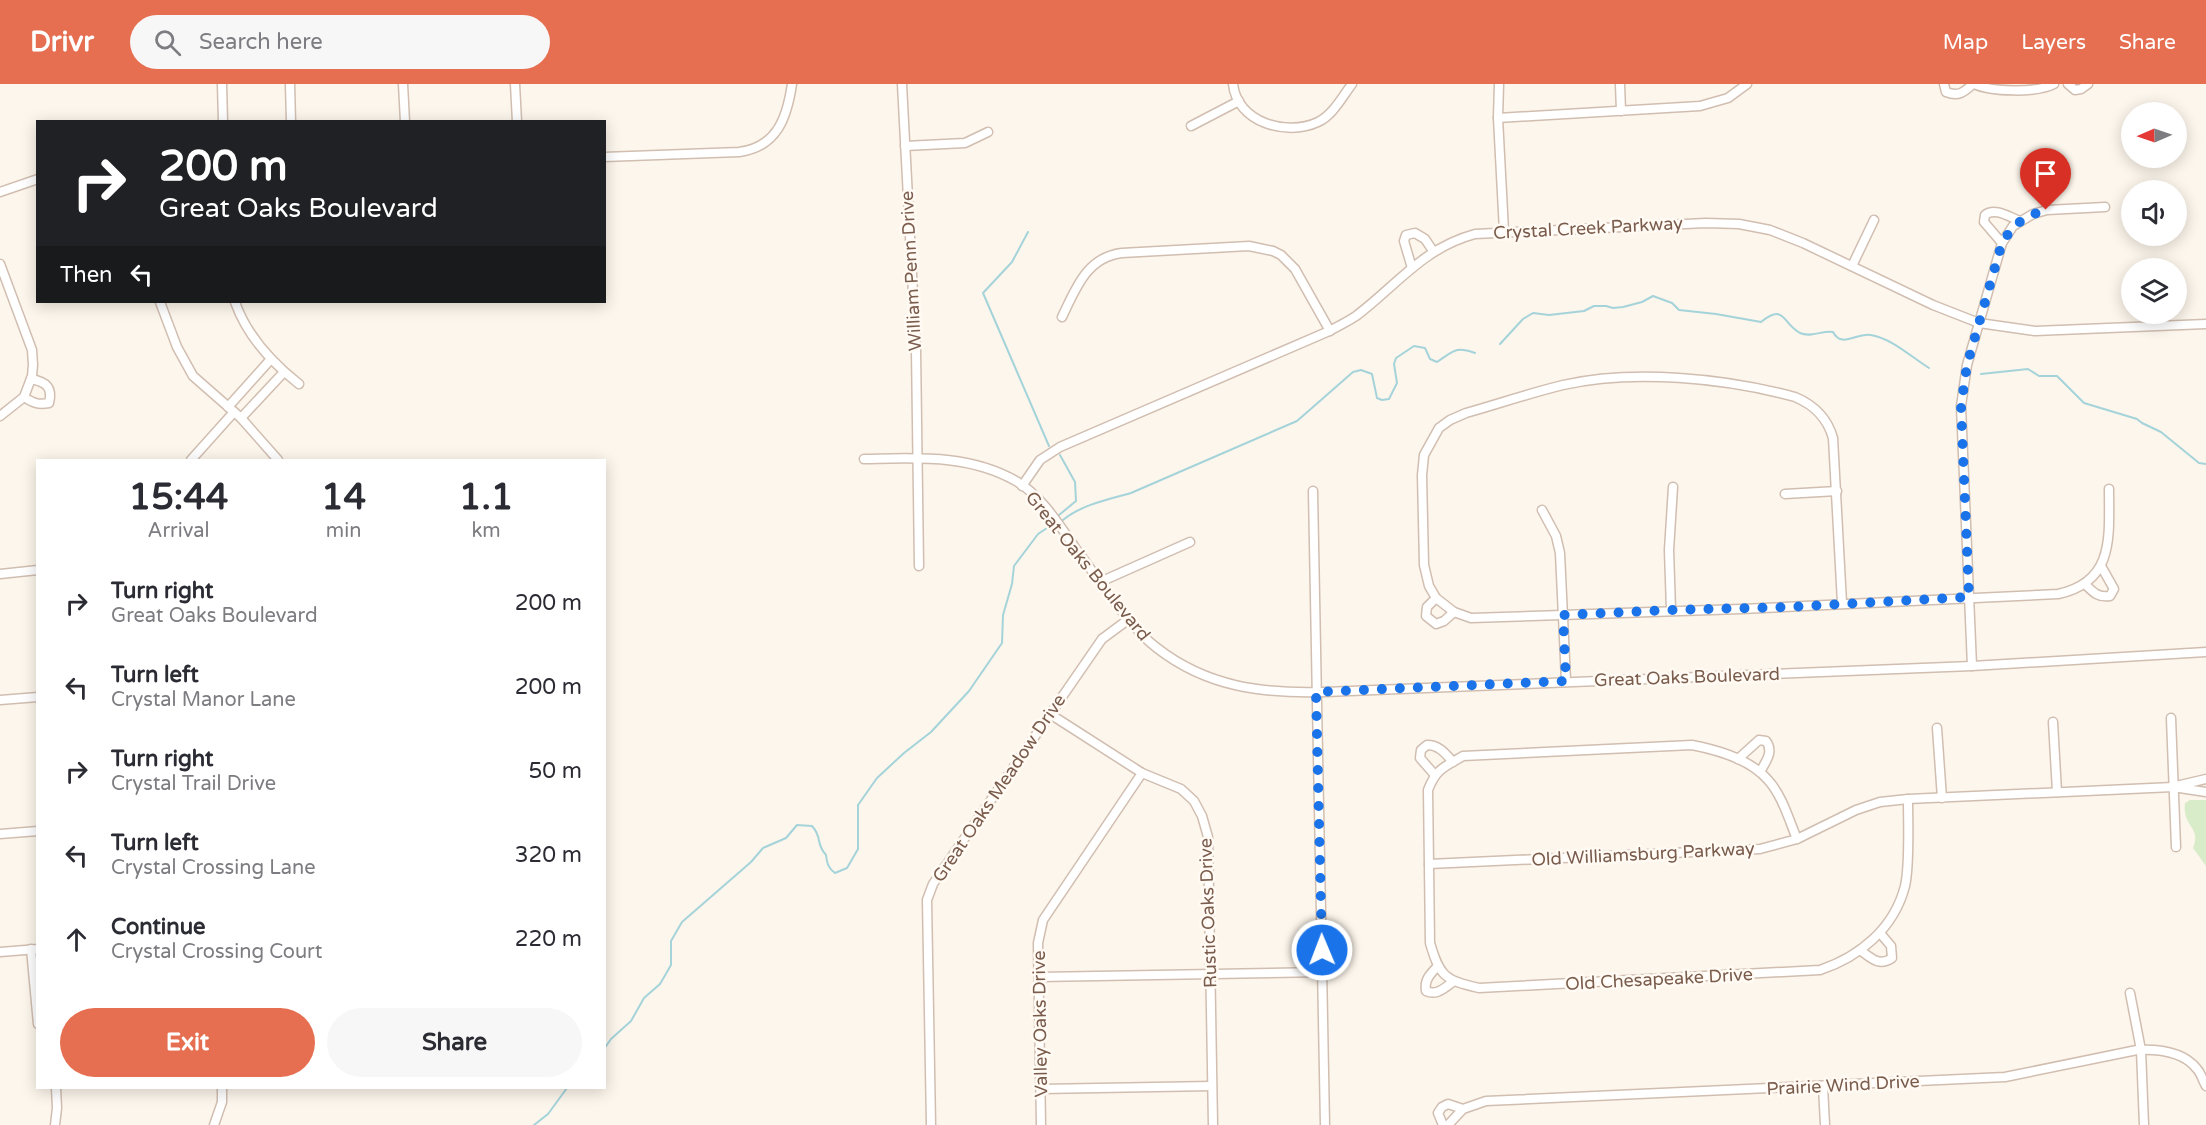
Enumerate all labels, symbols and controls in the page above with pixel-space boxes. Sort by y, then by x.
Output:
search box [130,15,550,69]
text: Drivr [30,25,94,59]
icon: search [151,26,184,59]
text: Search here [199,29,323,55]
text: Map [1943,30,1988,55]
text: Layers [2021,30,2086,55]
text: Share [2119,30,2176,55]
north arrow [2121,102,2187,168]
map controls [2121,102,2187,324]
text: 200 m [159,141,288,192]
icon: right [60,144,138,222]
pin [2020,148,2071,210]
icon: arrive [2029,157,2062,190]
button: sound [2121,180,2187,246]
street label: William Penn Drive [896,190,926,352]
text: Great Oaks Boulevard [159,192,438,225]
street label: Crystal Creek Parkway [1493,212,1684,244]
icon: left [125,258,158,291]
button: layers [2121,258,2187,324]
text: Then [60,262,113,288]
text: 15:44 [129,476,228,519]
text: 14 [321,476,366,519]
text: 1.1 [459,476,513,519]
street label: Great Oaks Boulevard [1021,487,1155,645]
text: Arrival [148,519,209,543]
text: min [326,519,361,543]
text: km [471,519,501,543]
text: Turn right [111,578,213,604]
icon: right [60,587,93,620]
text: 200 m [515,590,582,616]
text: Great Oaks Boulevard [111,604,318,628]
text: Turn left [111,662,199,688]
street label: Great Oaks Boulevard [1594,663,1780,691]
icon: left [60,671,93,704]
text: 200 m [515,674,582,700]
text: Crystal Manor Lane [111,688,296,712]
street label: Great Oaks Meadow Drive [928,690,1070,886]
text: Turn right [111,746,213,772]
icon: right [60,755,93,788]
text: 50 m [528,758,582,784]
text: Crystal Trail Drive [111,772,276,796]
text: Turn left [111,830,199,856]
street label: Old Williamsburg Parkway [1531,837,1755,871]
street label: Rustic Oaks Drive [1194,838,1222,988]
icon: left [60,839,93,872]
text: 320 m [515,842,582,868]
text: Crystal Crossing Lane [111,856,315,880]
text: Continue [111,914,206,940]
position arrow [1290,918,1354,982]
icon: ahead [60,923,93,956]
text: 220 m [515,926,582,952]
text: Crystal Crossing Court [111,940,322,964]
street label: Valley Oaks Drive [1028,950,1052,1098]
street label: Old Chesapeake Drive [1565,963,1753,995]
button: Exit [60,1008,315,1077]
button: Share [327,1008,582,1077]
street label: Prairie Wind Drive [1766,1070,1920,1100]

